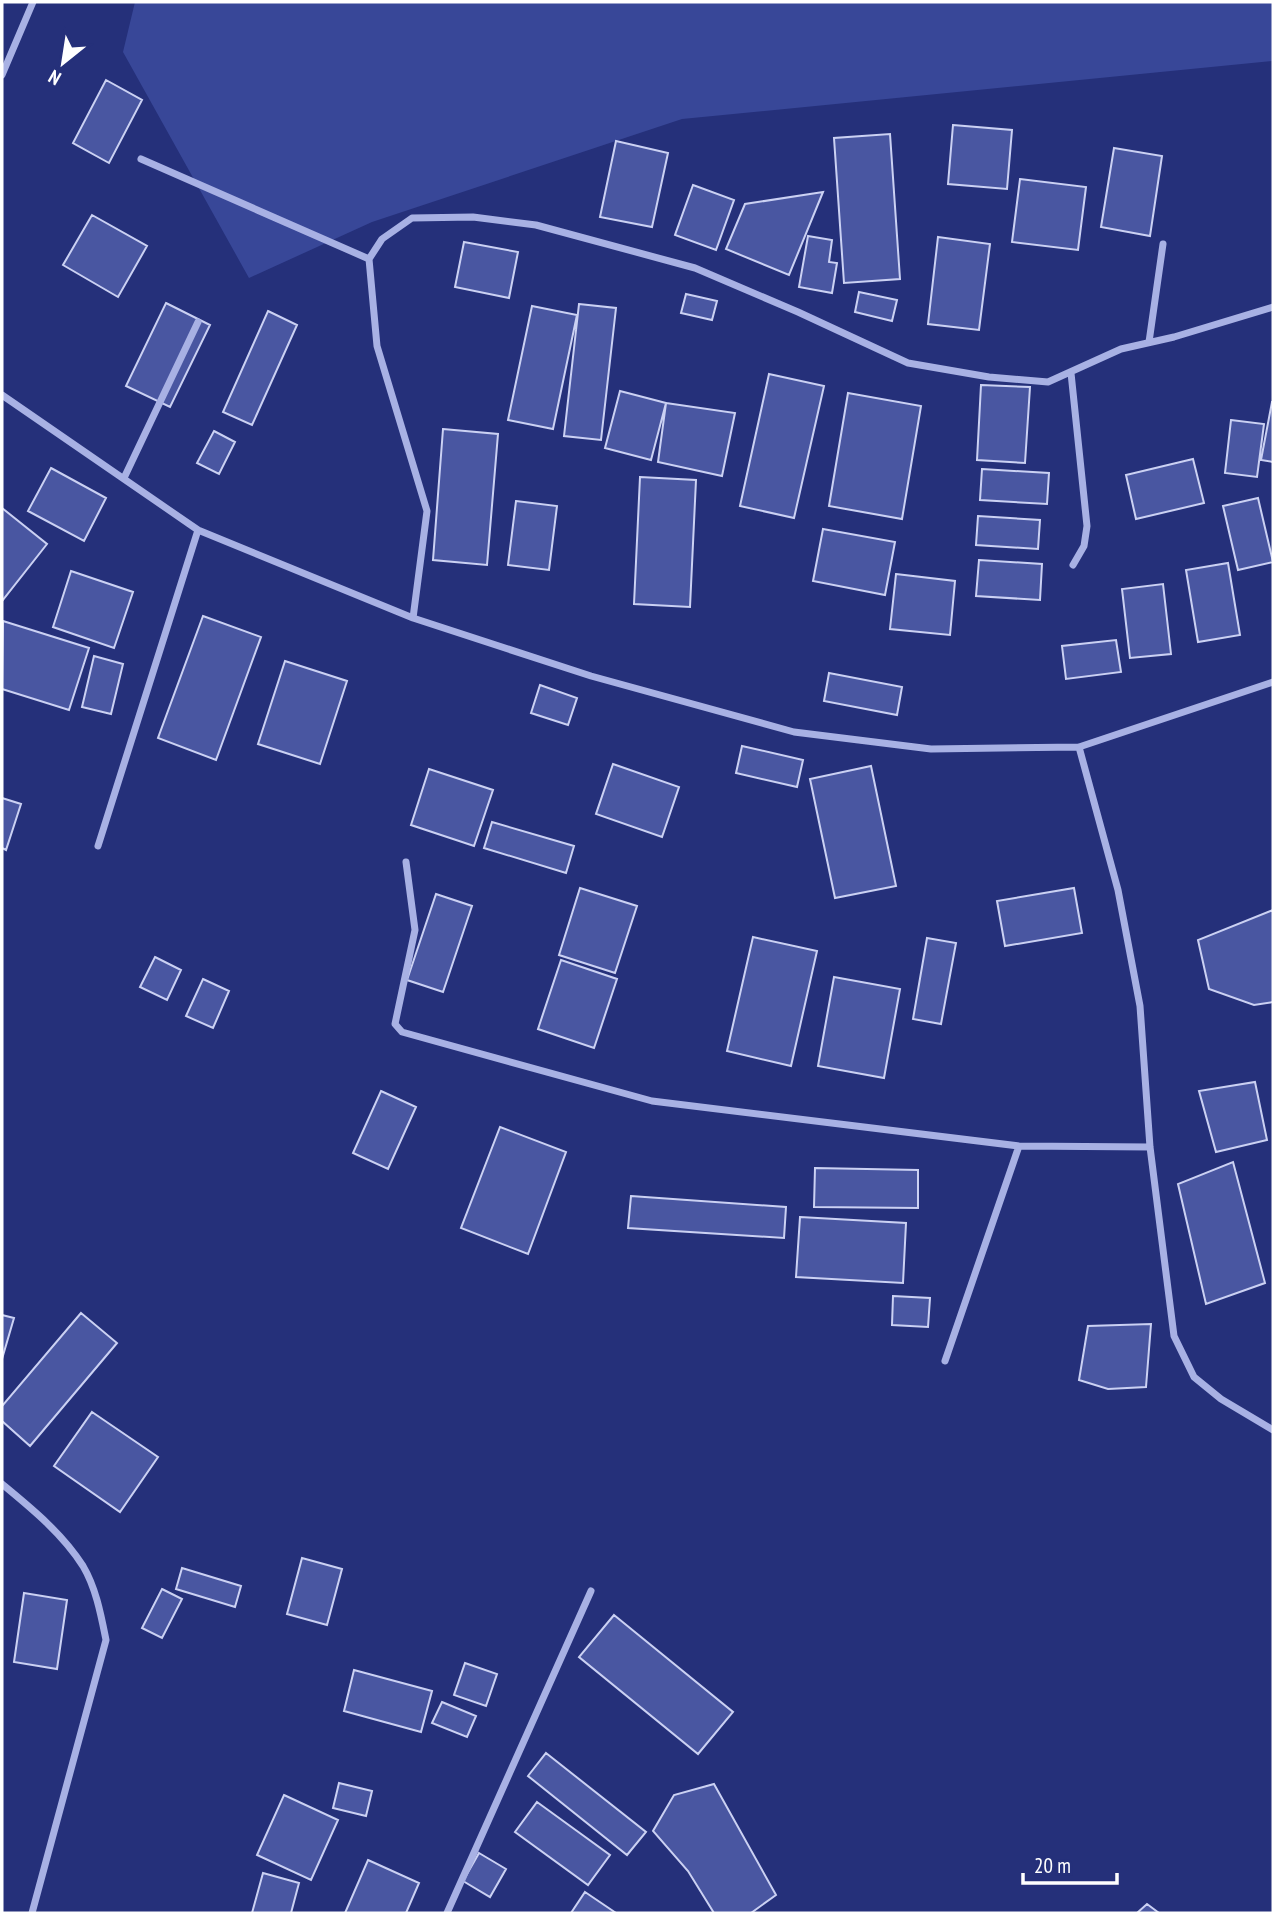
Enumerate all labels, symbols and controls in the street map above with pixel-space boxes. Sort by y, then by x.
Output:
north arrow [28,28,98,98]
text: N [44,65,65,91]
scale bar [1023,1842,1118,1886]
text: 20 m [1034,1852,1071,1879]

